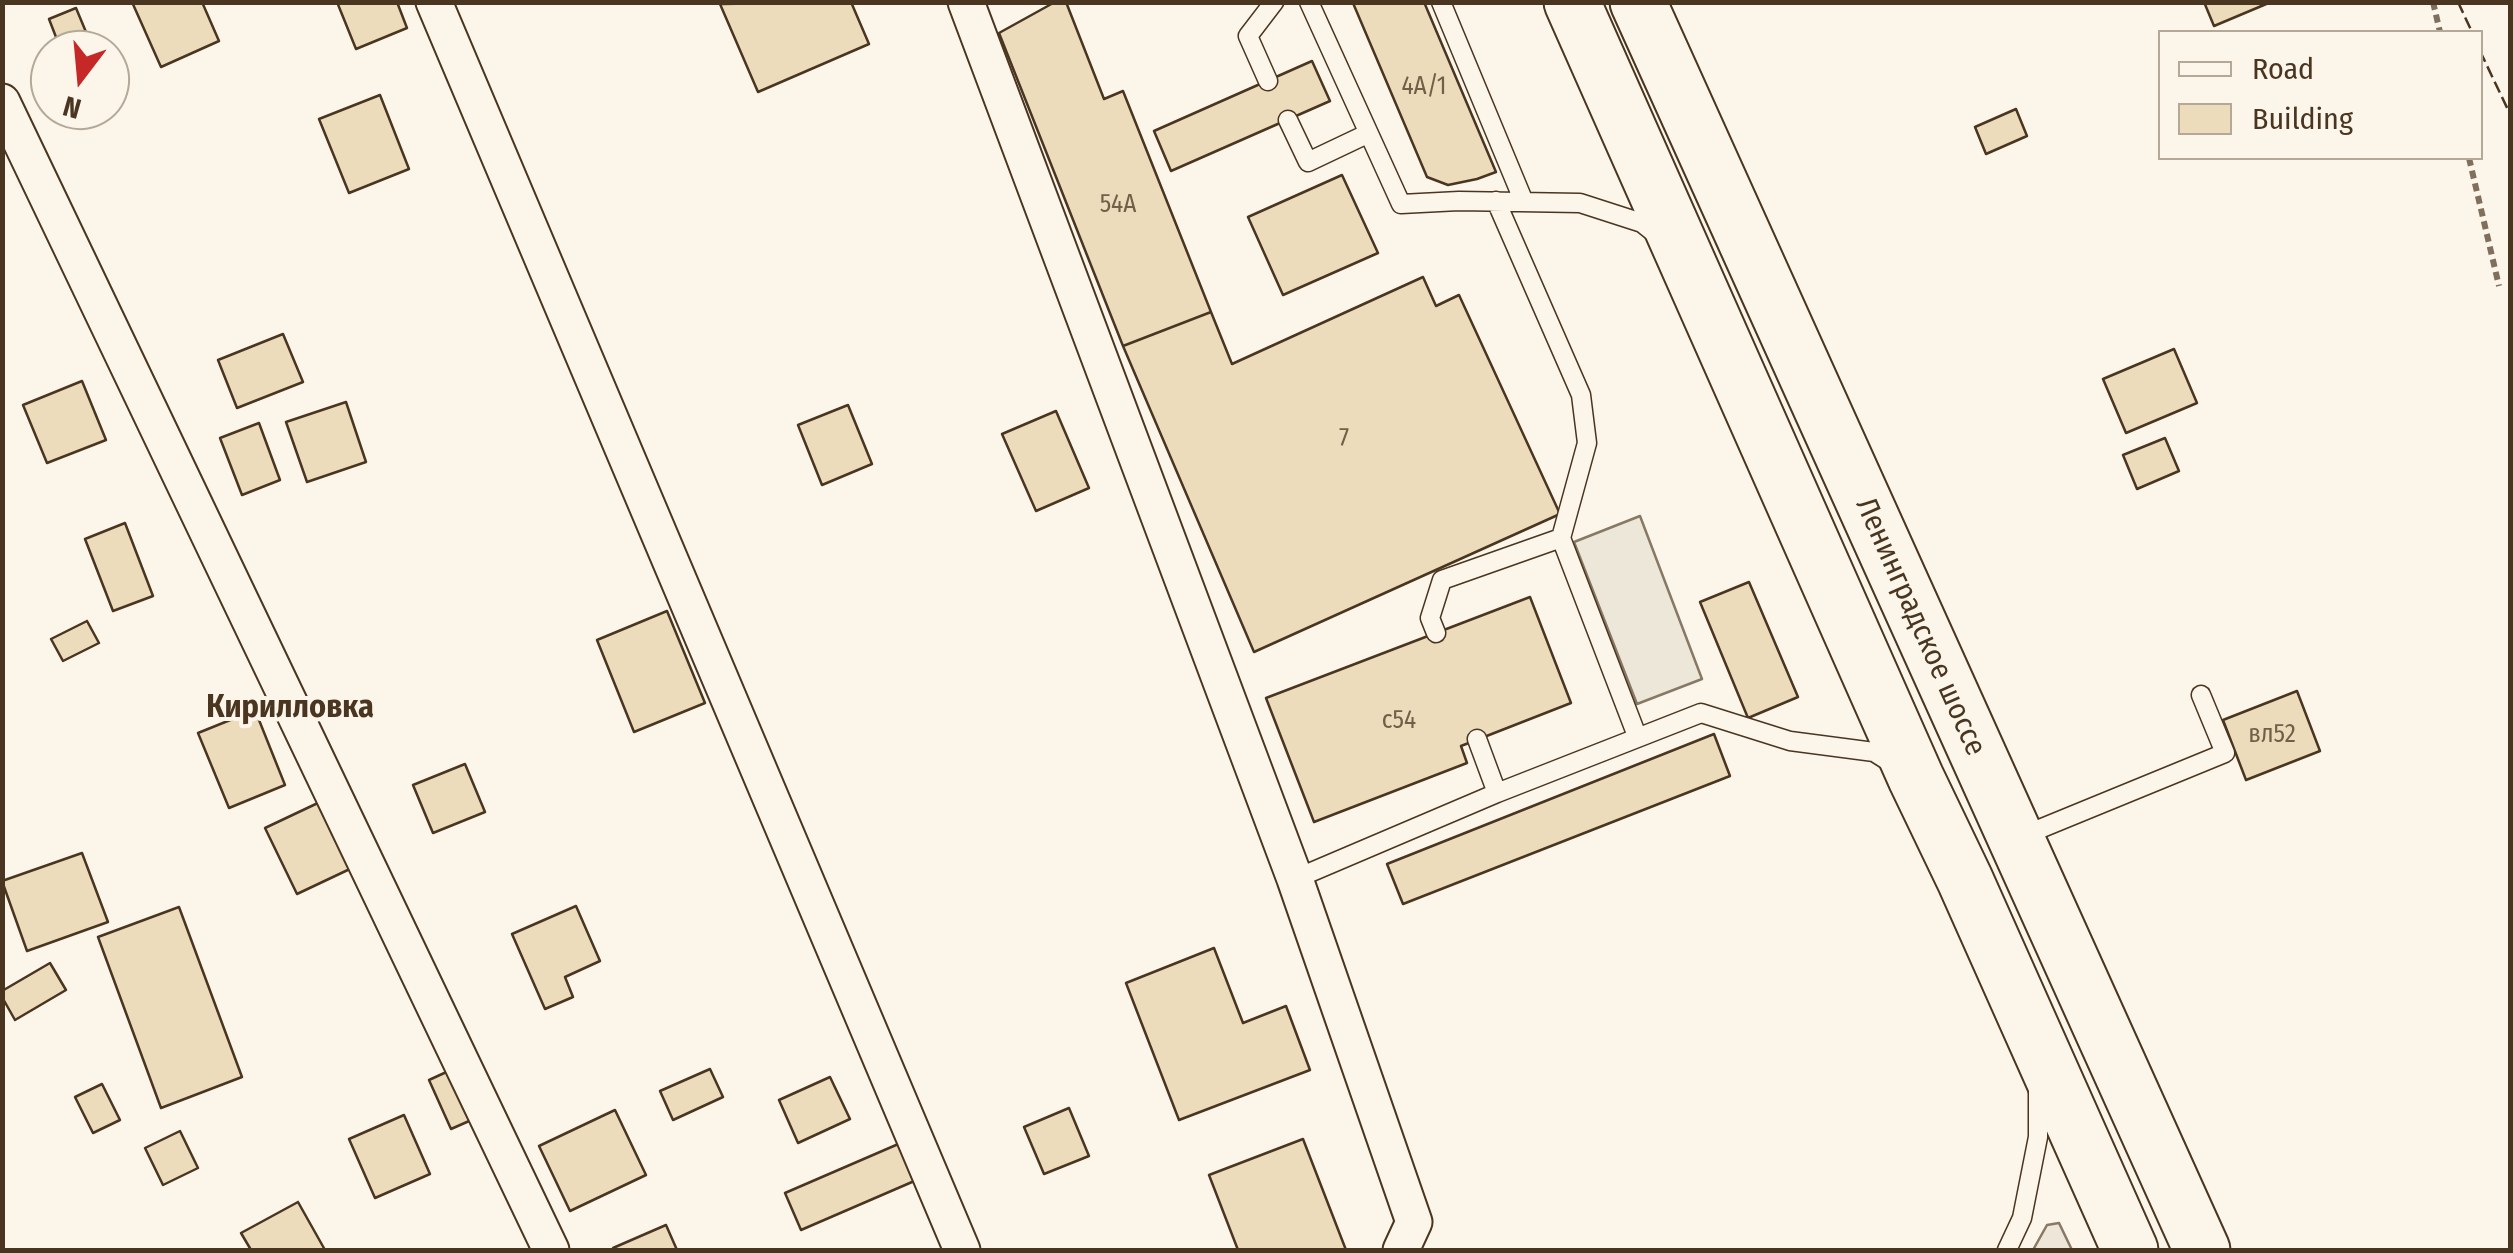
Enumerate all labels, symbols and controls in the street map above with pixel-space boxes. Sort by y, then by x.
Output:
north arrow [30,30,130,130]
legend [2158,30,2483,160]
text: Road [2252,51,2314,87]
house number: 4А/1 [1401,72,1447,102]
text: N [60,89,85,126]
text: Building [2252,101,2353,137]
house number: 54А [1100,190,1136,220]
house number: 7 [1339,424,1349,454]
street label: Ленинградское шоссе [1847,492,1993,762]
district label: Кирилловка [206,689,374,727]
house number: с54 [1382,706,1416,736]
house number: вл52 [2248,720,2296,750]

